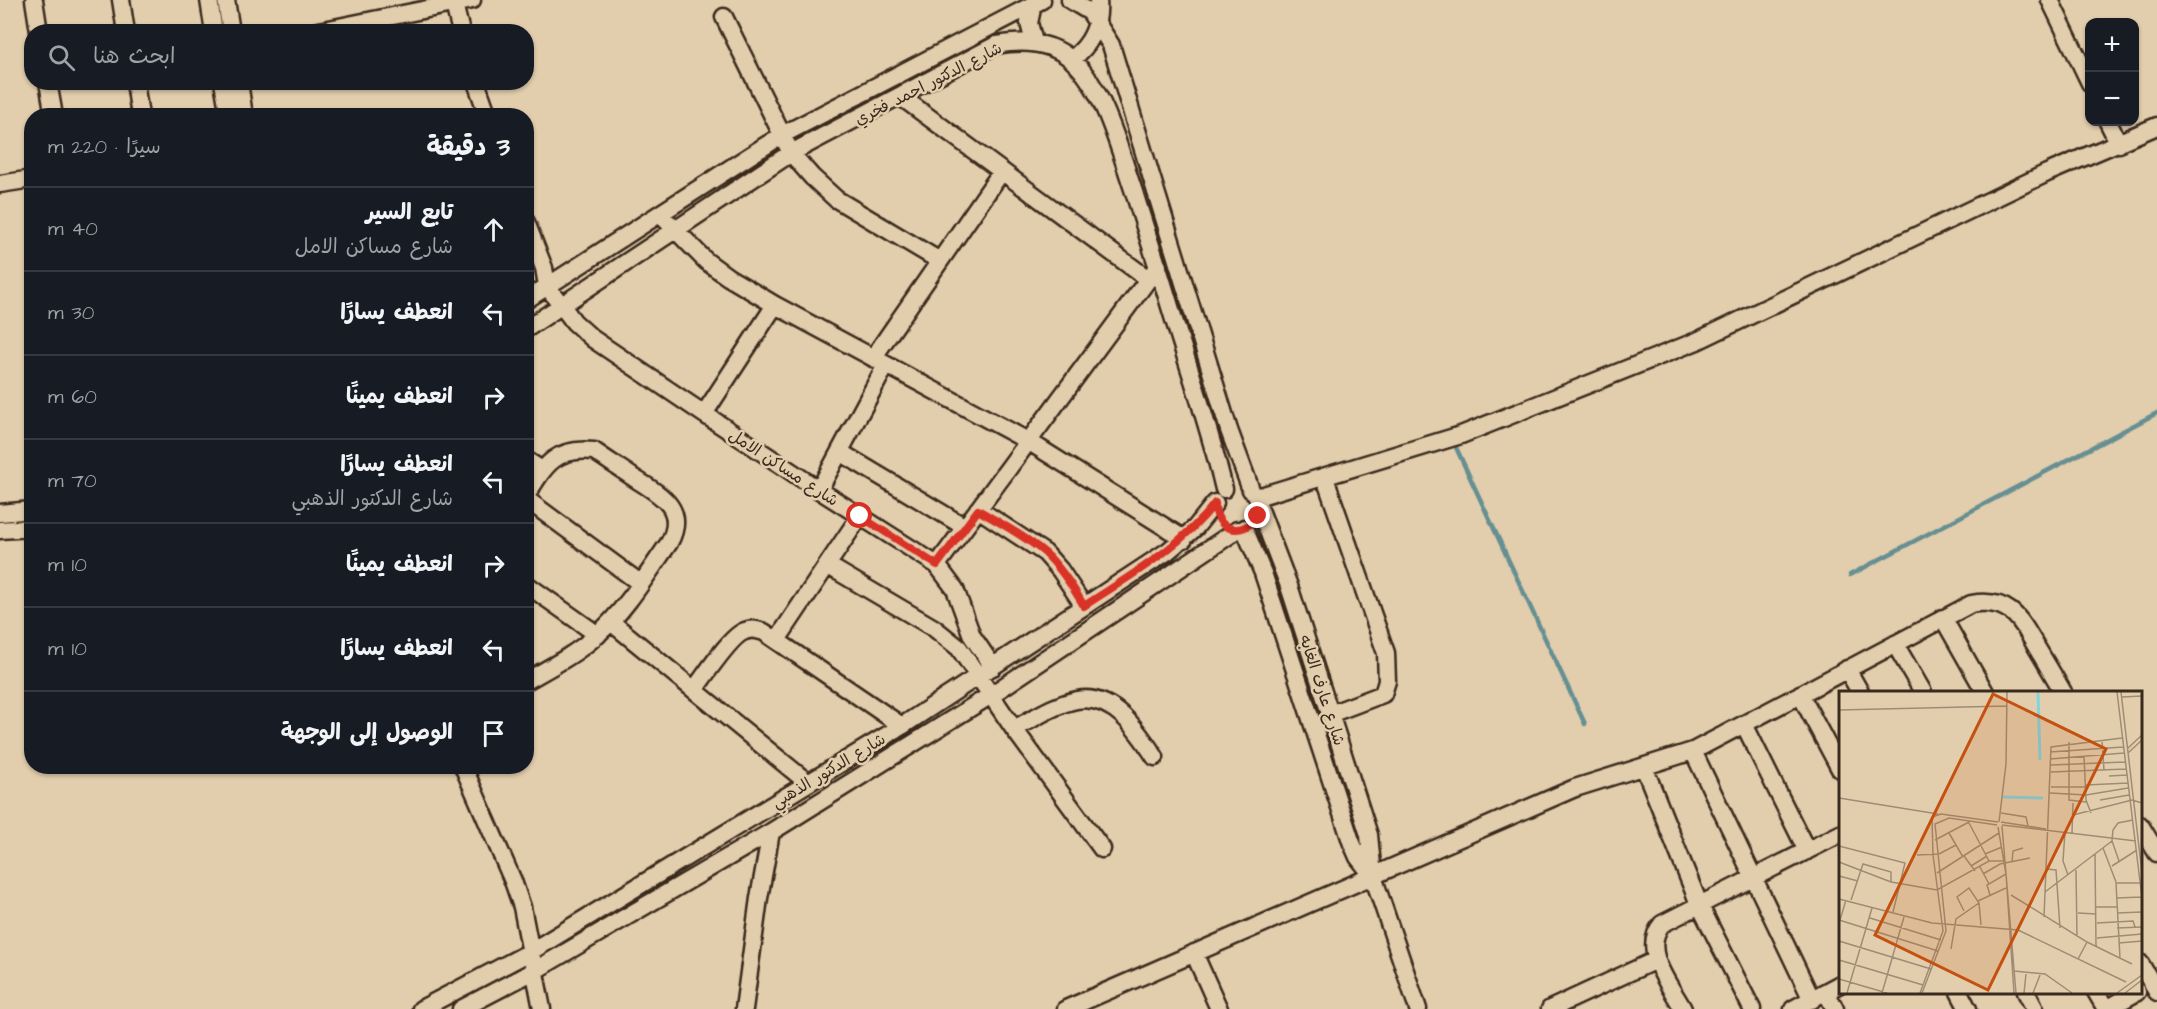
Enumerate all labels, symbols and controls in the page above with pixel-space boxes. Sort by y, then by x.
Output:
map controls [2085,18,2139,126]
button: + [2085,18,2139,72]
search box [24,24,534,90]
street label: شارع الدكتور احمد فخري [851,37,1006,131]
icon: search [45,41,78,74]
text: ابحث هنا [93,41,175,72]
button: − [2085,72,2139,126]
text: 3 دقيقة [426,129,510,165]
text: سيرًا · 220 m [48,133,161,161]
text: تابع السير [366,197,453,228]
icon: ahead [477,213,510,246]
text: 40 m [48,215,98,243]
text: شارع مساكن الامل [295,233,453,261]
text: انعطف يسارًا [340,297,453,328]
icon: left [477,297,510,330]
text: 30 m [48,299,94,327]
text: انعطف يمينًا [346,381,453,412]
icon: right [477,381,510,414]
text: 60 m [48,383,97,411]
street label: شارع مساكن الامل [724,424,843,512]
text: انعطف يسارًا [340,449,453,480]
icon: left [477,465,510,498]
text: 70 m [48,467,97,495]
text: شارع الدكتور الذهبي [291,485,453,513]
route start [846,502,872,528]
route end [1244,502,1270,528]
text: انعطف يمينًا [346,549,453,580]
icon: right [477,549,510,582]
text: 10 m [48,551,87,579]
street label: شارع عارف الغابه [1294,632,1350,748]
text: انعطف يسارًا [340,633,453,664]
icon: left [477,633,510,666]
text: 10 m [48,635,87,663]
inset map [1839,691,2142,994]
text: الوصول إلى الوجهة [281,717,453,748]
icon: arrive [477,717,510,750]
street label: شارع الدكتور الذهبي [767,728,891,816]

